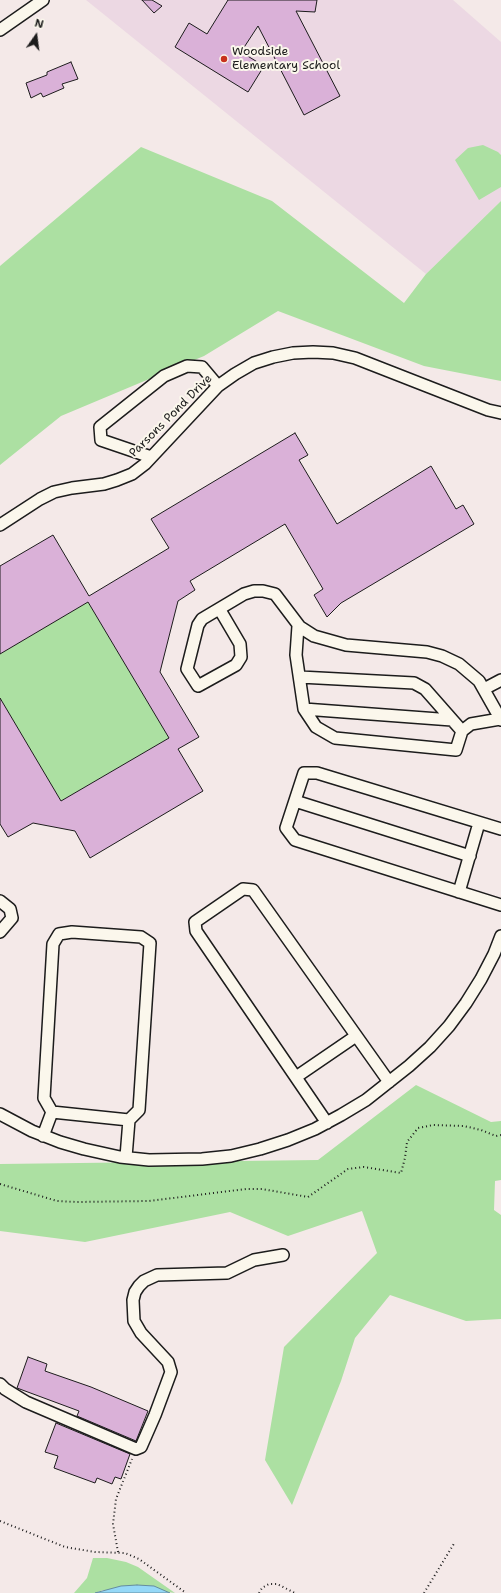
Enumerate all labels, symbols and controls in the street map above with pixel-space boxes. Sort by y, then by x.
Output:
north arrow [16,16,56,56]
text: N [33,16,45,32]
place label: Woodside Elementary School [232,45,340,73]
marker: Woodside Elementary School [219,54,229,64]
street label: Parsons Pond Drive [127,372,215,460]

